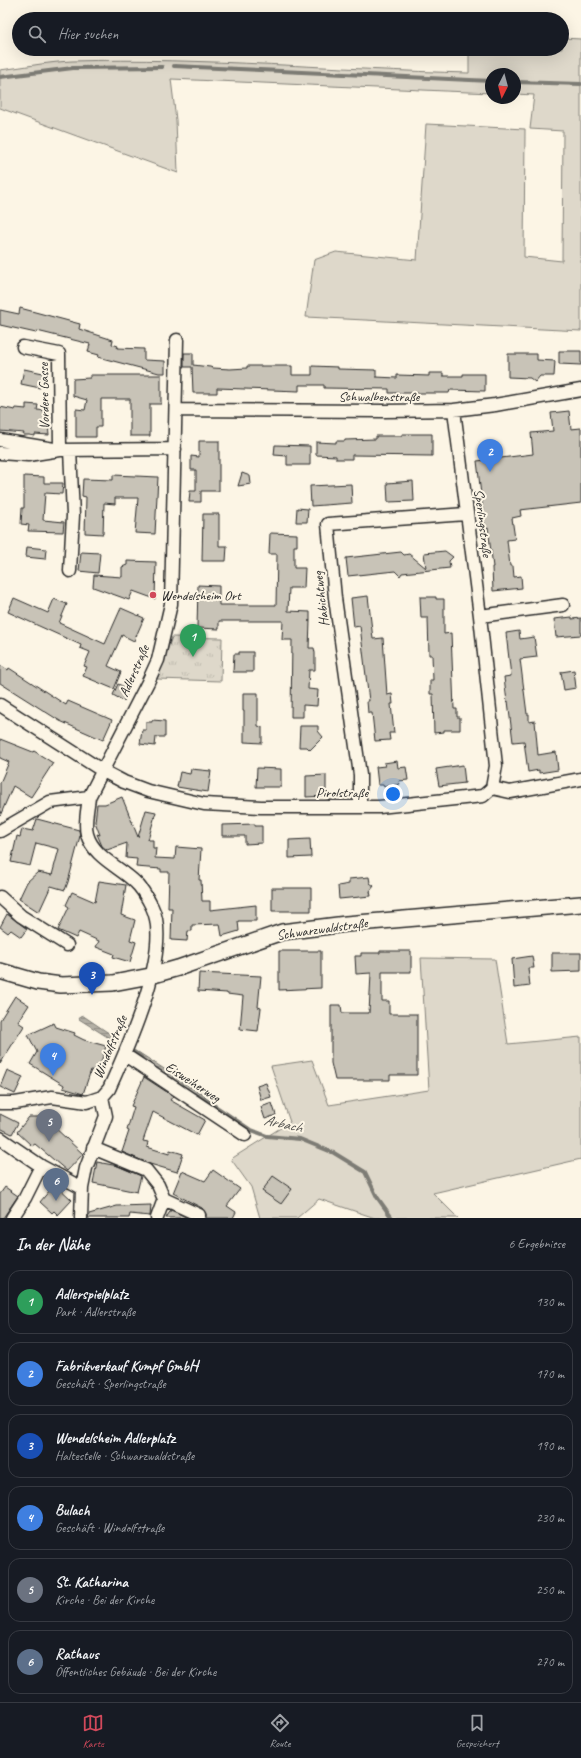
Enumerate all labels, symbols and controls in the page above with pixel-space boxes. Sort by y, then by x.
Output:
search box [12,12,569,56]
icon: search [26,23,48,45]
text: Hier suchen [58,25,118,44]
north arrow [485,68,521,104]
street label: Vordere Gasse [35,361,53,429]
street label: Schwalbenstraße [339,388,421,405]
pin: 2 [477,439,503,472]
street label: Sperlingstraße [470,488,496,559]
street label: Habichtweg [309,569,333,628]
place label: Wendelsheim Ort [161,587,242,604]
marker: Wendelsheim Ort [148,590,158,600]
pin: 1 [180,624,206,657]
street label: Adlerstraße [115,641,153,699]
street label: Pirolstraße [316,784,369,801]
your location [383,784,403,804]
street label: Schwarzwaldstraße [275,914,370,944]
pin: 3 [79,962,105,995]
street label: Windolfstraße [89,1012,131,1081]
pin: 4 [40,1043,66,1076]
street label: Eisweiherweg [162,1058,224,1107]
pin: 5 [36,1109,62,1142]
water label: Arbach [262,1111,305,1138]
pin: 6 [43,1168,69,1201]
text: In der Nähe [16,1234,89,1255]
text: 6 Ergebnisse [509,1236,565,1252]
text: Adlerspielplatz [55,1285,128,1304]
text: 1 [27,1294,33,1310]
text: 130 m [536,1294,564,1310]
text: Park · Adlerstraße [55,1304,135,1320]
text: Fabrikverkauf Kumpf GmbH [55,1357,198,1376]
text: 2 [27,1366,33,1382]
text: 170 m [536,1366,564,1382]
text: Geschäft · Sperlingstraße [55,1376,166,1392]
text: Wendelsheim Adlerplatz [55,1429,175,1448]
text: 3 [27,1438,33,1454]
text: 190 m [536,1438,564,1454]
text: Haltestelle · Schwarzwaldstraße [55,1448,194,1464]
text: Bulach [55,1501,90,1520]
text: 4 [27,1510,33,1526]
text: 230 m [536,1510,564,1526]
text: Geschäft · Windolfstraße [55,1520,164,1536]
text: St. Katharina [55,1573,128,1592]
text: 5 [27,1582,33,1598]
text: 250 m [536,1582,564,1598]
text: Kirche · Bei der Kirche [55,1592,154,1608]
text: Rathaus [55,1645,99,1664]
text: 6 [27,1654,33,1670]
text: 270 m [536,1654,564,1670]
text: Öffentliches Gebäude · Bei der Kirche [55,1664,216,1680]
tab: Karte [82,1712,104,1750]
tab: Route [269,1712,291,1750]
tab: Gespeichert [456,1712,499,1750]

